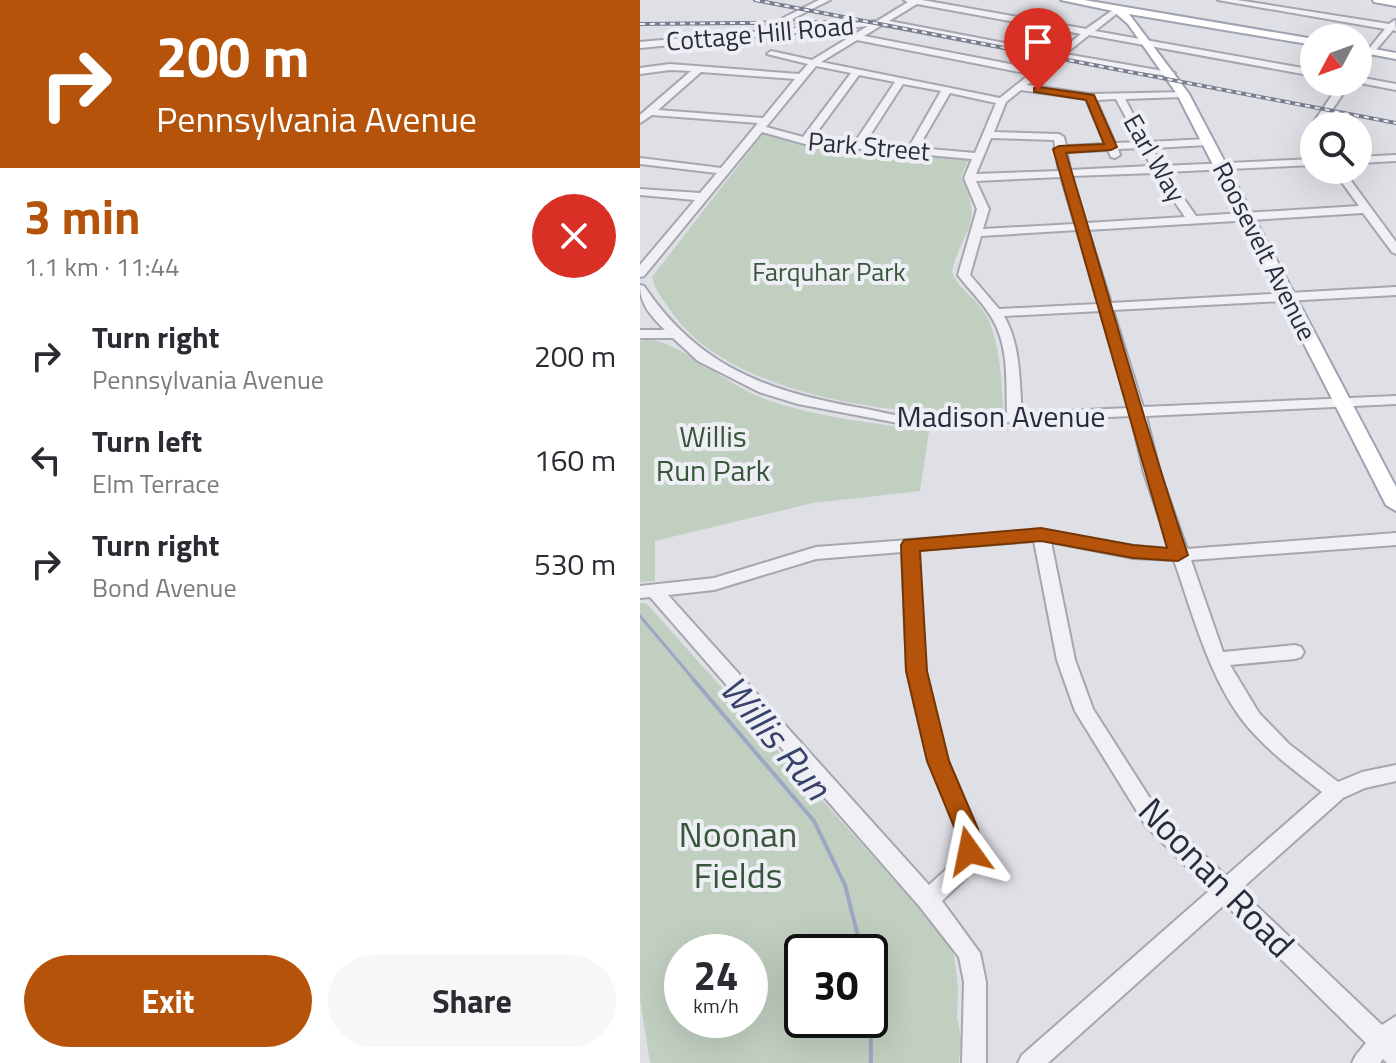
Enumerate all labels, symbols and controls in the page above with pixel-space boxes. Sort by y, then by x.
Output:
street label: Cottage Hill Road [665,5,855,61]
pin [1004,8,1072,90]
text: 200 m [156,14,309,99]
icon: arrive [1016,20,1060,64]
north arrow [1300,24,1372,96]
map controls [1300,24,1372,184]
icon: right [24,32,128,136]
text: Pennsylvania Avenue [156,91,477,146]
street label: Earl Way [1114,107,1196,209]
button: search [1300,112,1372,184]
street label: Park Street [806,121,932,171]
street label: Roosevelt Avenue [1203,155,1327,347]
text: 3 min [24,180,141,253]
button: close [532,194,616,278]
text: 1.1 km · 11:44 [24,247,180,286]
park label: Farquhar Park [752,252,906,291]
text: Turn right [92,314,220,360]
text: 200 m [534,333,616,379]
icon: right [24,334,68,378]
text: Pennsylvania Avenue [92,360,324,399]
street label: Madison Avenue [896,393,1106,439]
park label: Willis Run Park [656,413,770,493]
text: Turn left [92,418,202,464]
text: 160 m [534,437,616,483]
icon: left [24,438,68,482]
text: Elm Terrace [92,464,220,503]
text: Turn right [92,522,220,568]
text: 530 m [534,541,616,587]
icon: right [24,542,68,586]
text: Bond Avenue [92,568,237,607]
water label: Willis Run [706,662,846,813]
street label: Noonan Road [1126,784,1308,970]
park label: Noonan Fields [679,806,797,902]
position arrow [927,809,1011,893]
speed limit sign: 30 [784,934,888,1038]
text: 24 [694,945,738,1006]
button: Exit [24,955,312,1047]
button: Share [328,955,616,1047]
text: km/h [693,990,739,1021]

